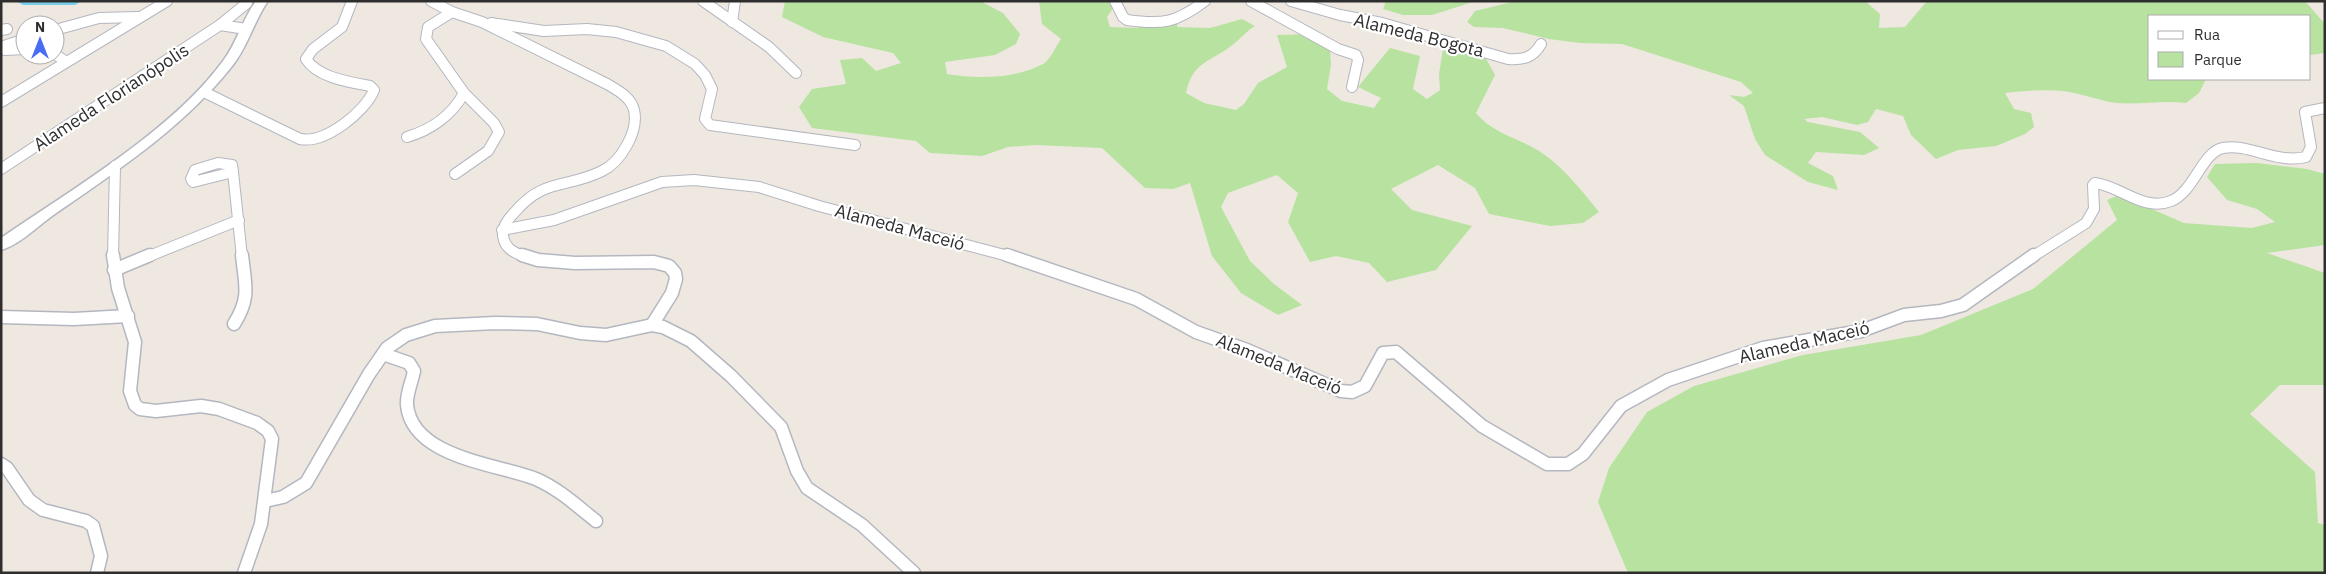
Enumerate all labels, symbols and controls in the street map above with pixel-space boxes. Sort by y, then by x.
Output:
street label: Alameda Bogota [1352,8,1487,62]
north arrow [15,15,65,65]
legend [2148,15,2311,80]
text: N [35,18,45,36]
text: Rua [2194,25,2220,44]
street label: Alameda Florianópolis [29,38,193,156]
text: Parque [2194,50,2242,69]
street label: Alameda Maceió [833,199,967,255]
street label: Alameda Maceió [1736,316,1872,368]
street label: Alameda Maceió [1213,328,1345,400]

